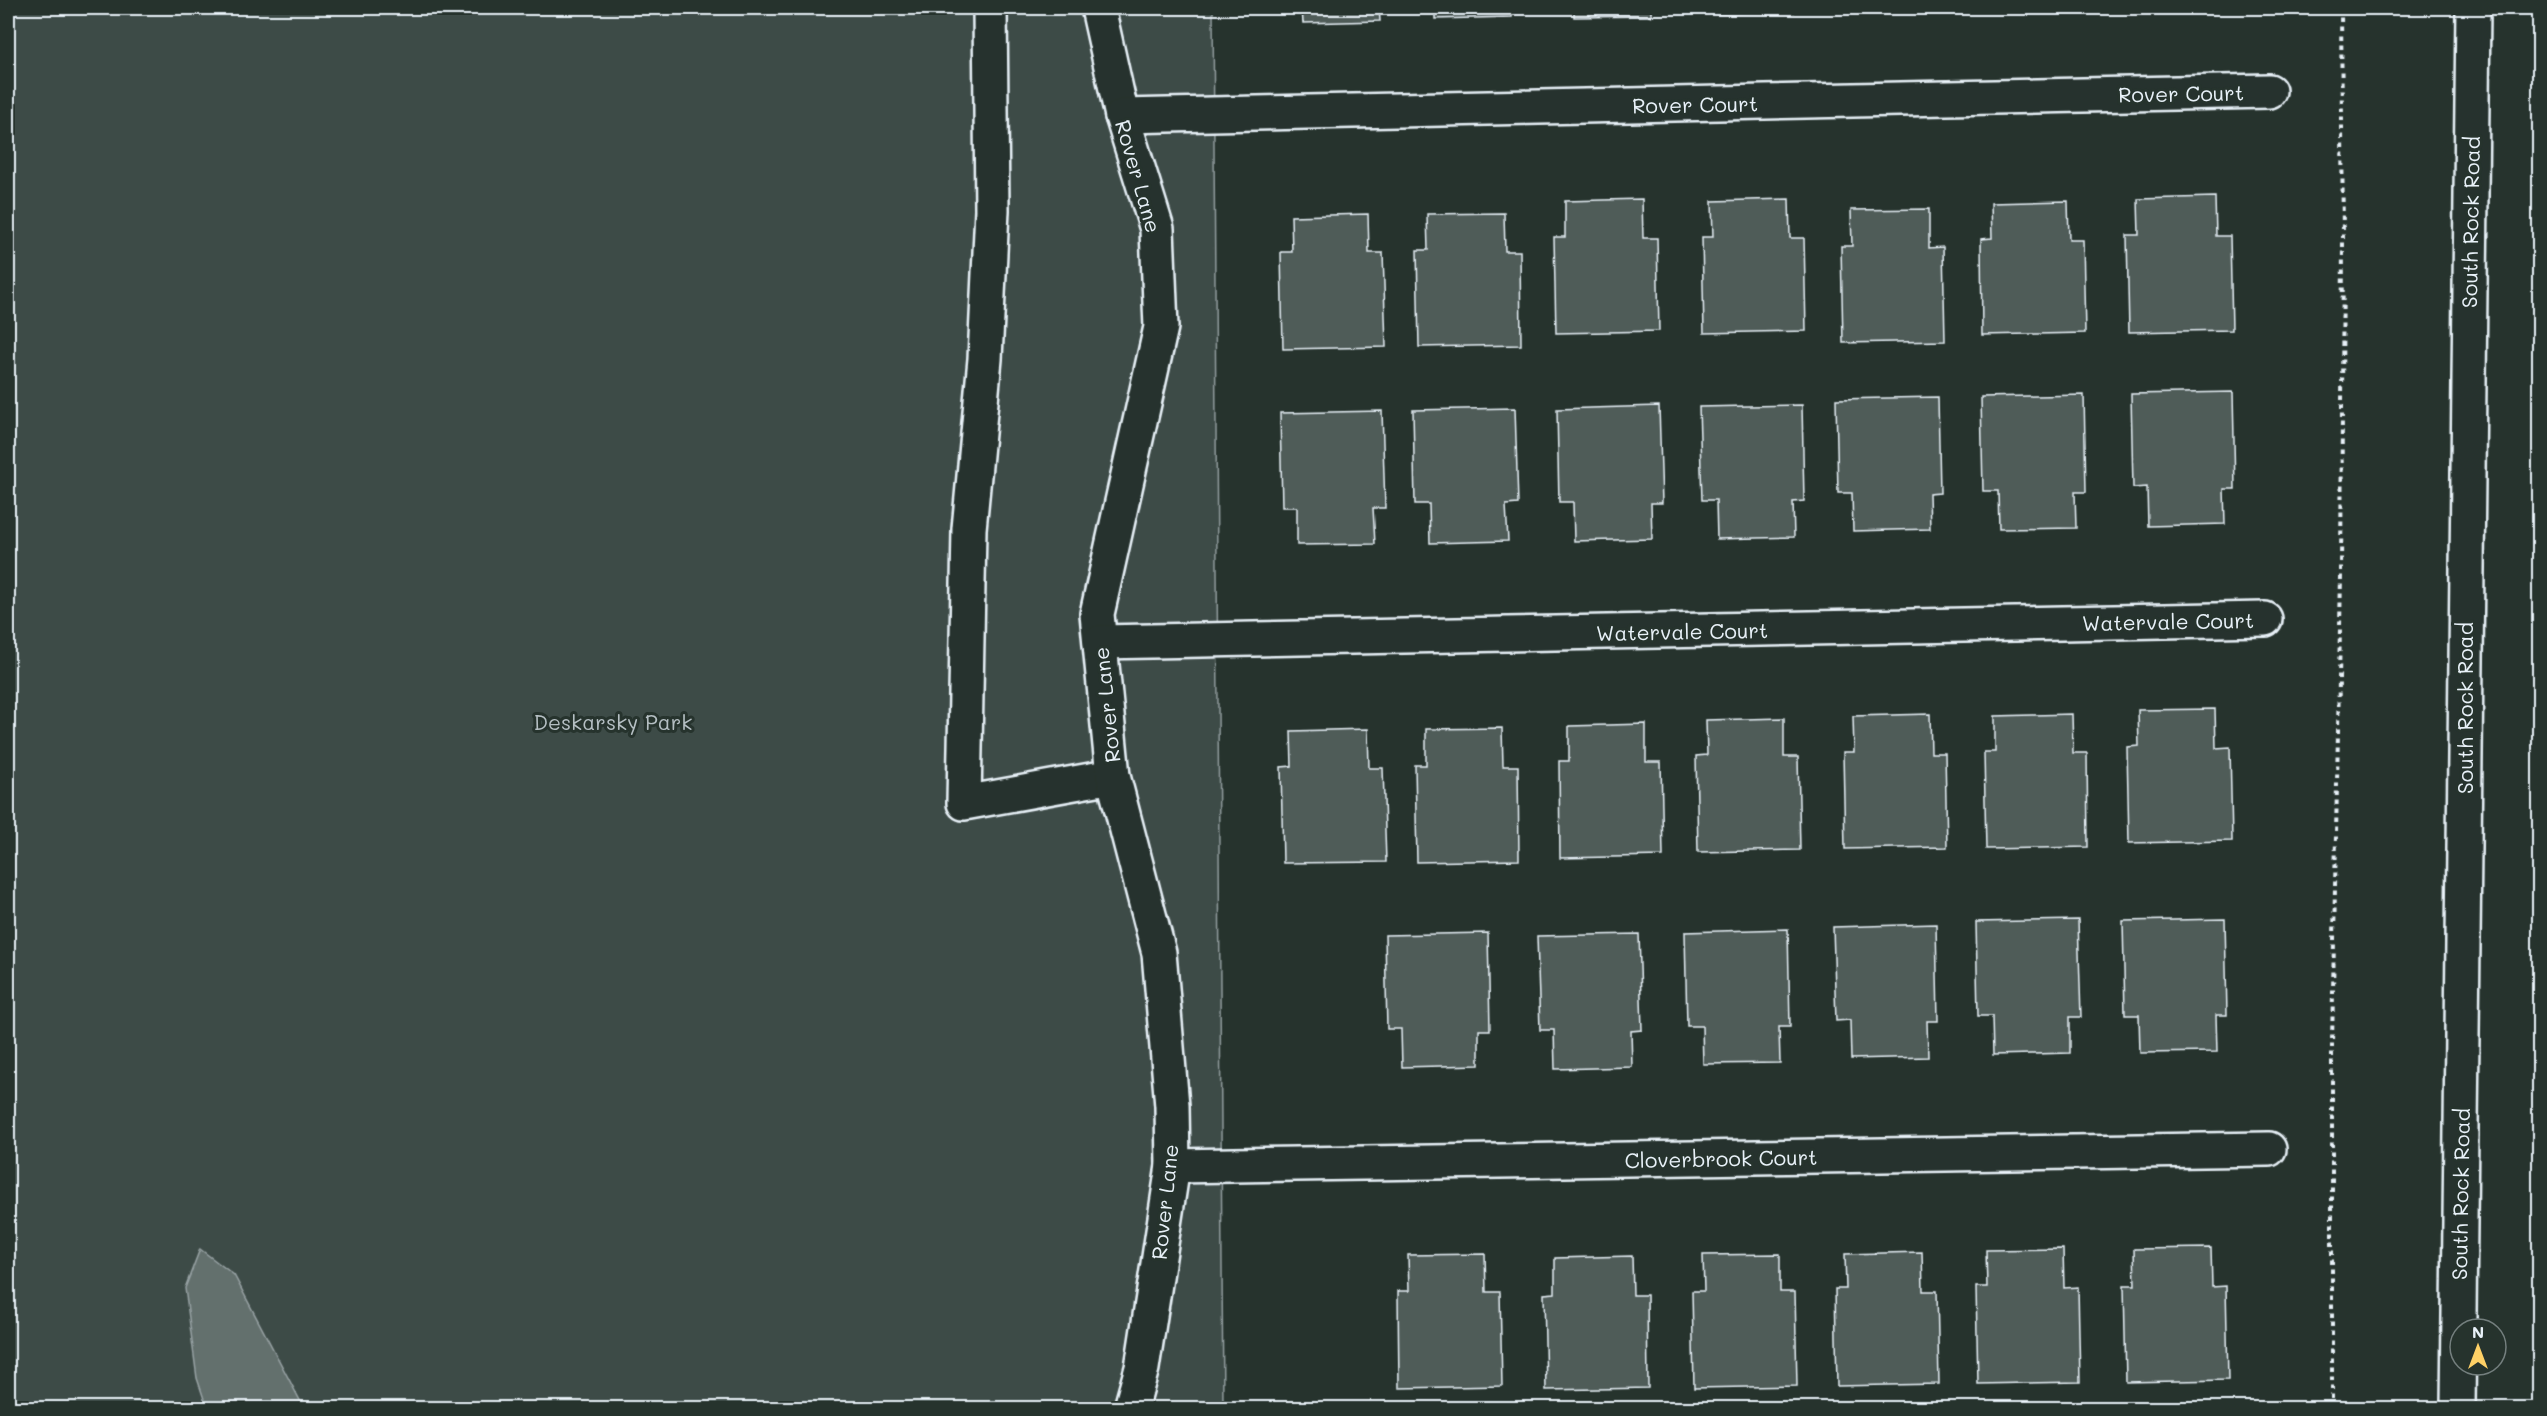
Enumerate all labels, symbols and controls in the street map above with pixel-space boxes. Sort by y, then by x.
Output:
street label: Rover Court [2118,78,2244,108]
street label: Rover Court [1632,89,1758,119]
street label: Rover Lane [1110,117,1168,235]
street label: South Rock Road [2455,136,2485,308]
street label: Watervale Court [2082,606,2254,636]
street label: Watervale Court [1596,616,1768,646]
street label: South Rock Road [2451,622,2478,794]
street label: Rover Lane [1087,646,1125,764]
park label: Deskarsky Park [533,708,693,735]
street label: South Rock Road [2445,1108,2475,1280]
street label: Rover Lane [1145,1143,1183,1261]
street label: Cloverbrook Court [1624,1143,1818,1173]
north arrow [2448,1317,2508,1377]
text: N [2472,1321,2484,1342]

